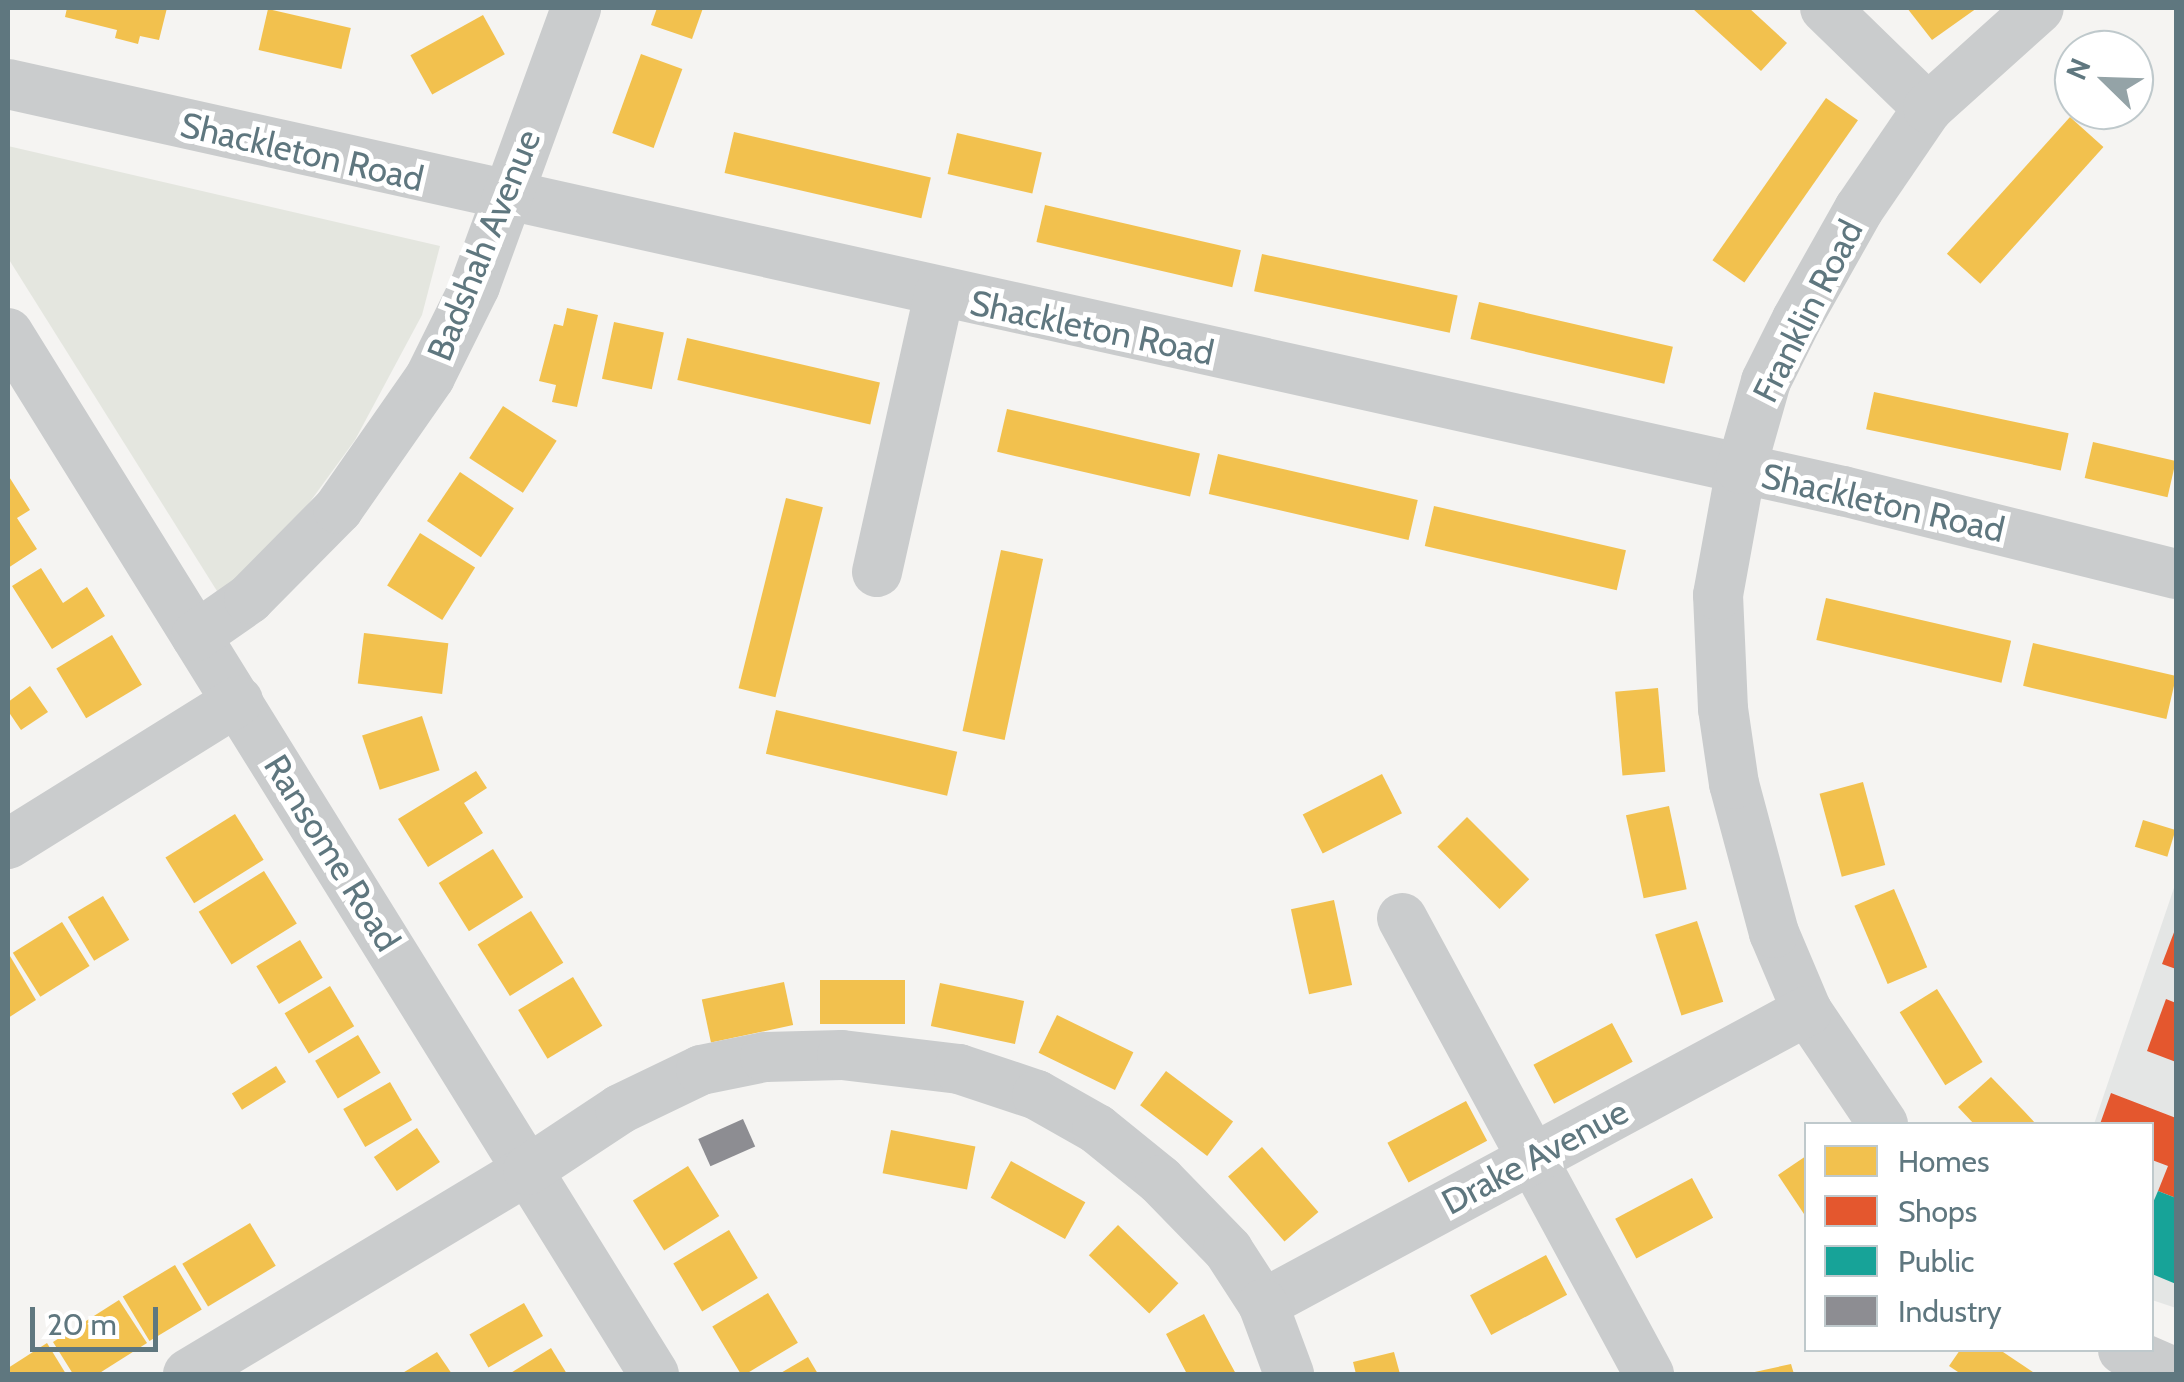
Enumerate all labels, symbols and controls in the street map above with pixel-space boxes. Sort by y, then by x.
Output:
north arrow [2054,30,2154,130]
text: N [2059,53,2098,85]
street label: Shackleton Road [177,104,427,200]
street label: Badshah Avenue [419,123,549,367]
street label: Franklin Road [1744,213,1872,409]
street label: Shackleton Road [966,282,1218,374]
street label: Shackleton Road [1758,455,2008,551]
street label: Ransome Road [255,747,409,959]
street label: Drake Avenue [1435,1090,1635,1224]
legend [1804,1122,2154,1352]
text: Homes [1898,1143,1989,1180]
text: Shops [1898,1193,1977,1230]
text: Public [1898,1243,1974,1280]
scale bar [35,1287,162,1349]
text: Industry [1898,1293,2002,1330]
text: 20 m [47,1306,117,1343]

